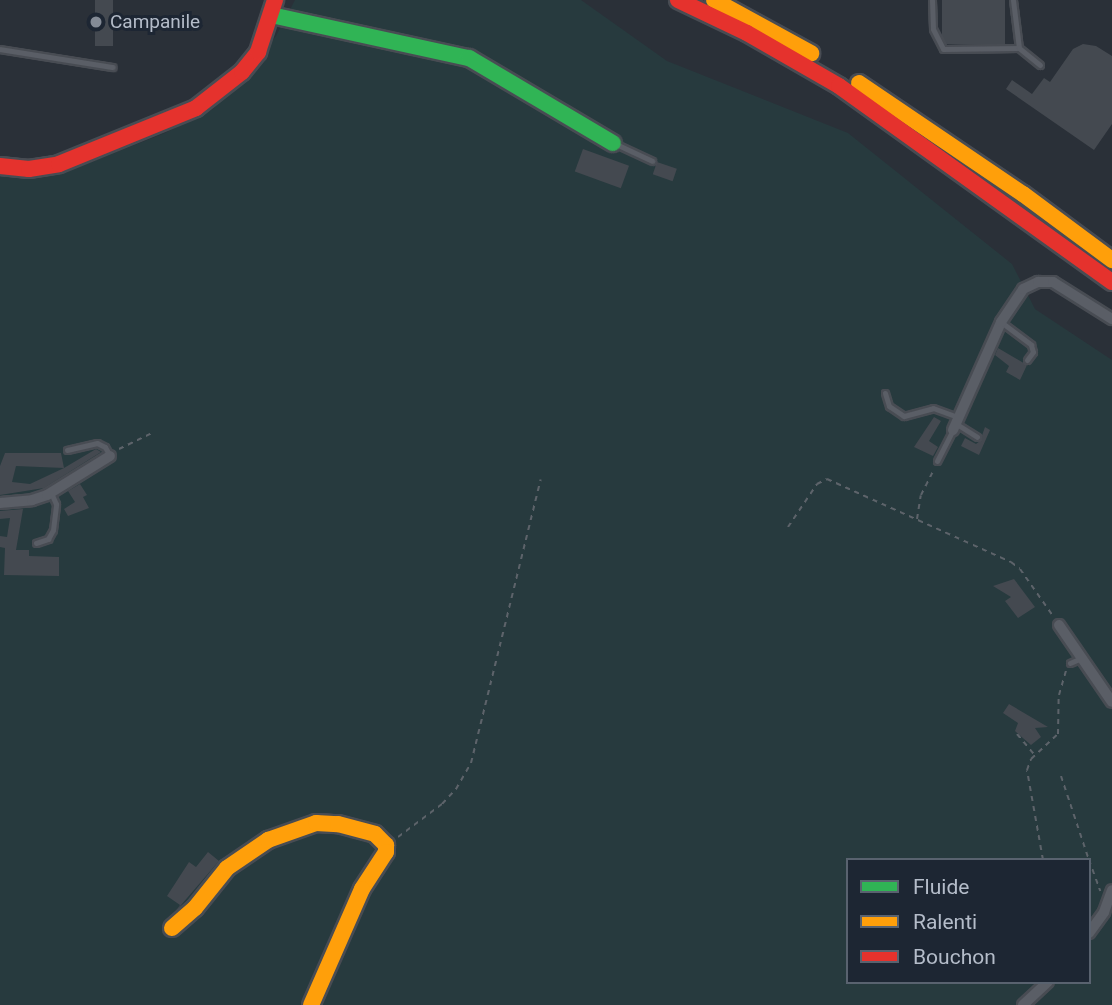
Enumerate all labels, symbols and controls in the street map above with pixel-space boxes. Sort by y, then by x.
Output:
place label: Campanile [110,11,200,33]
marker: Campanile [88,14,104,30]
legend [846,858,1091,984]
text: Fluide [913,875,969,899]
text: Ralenti [913,910,977,934]
text: Bouchon [913,945,996,969]

